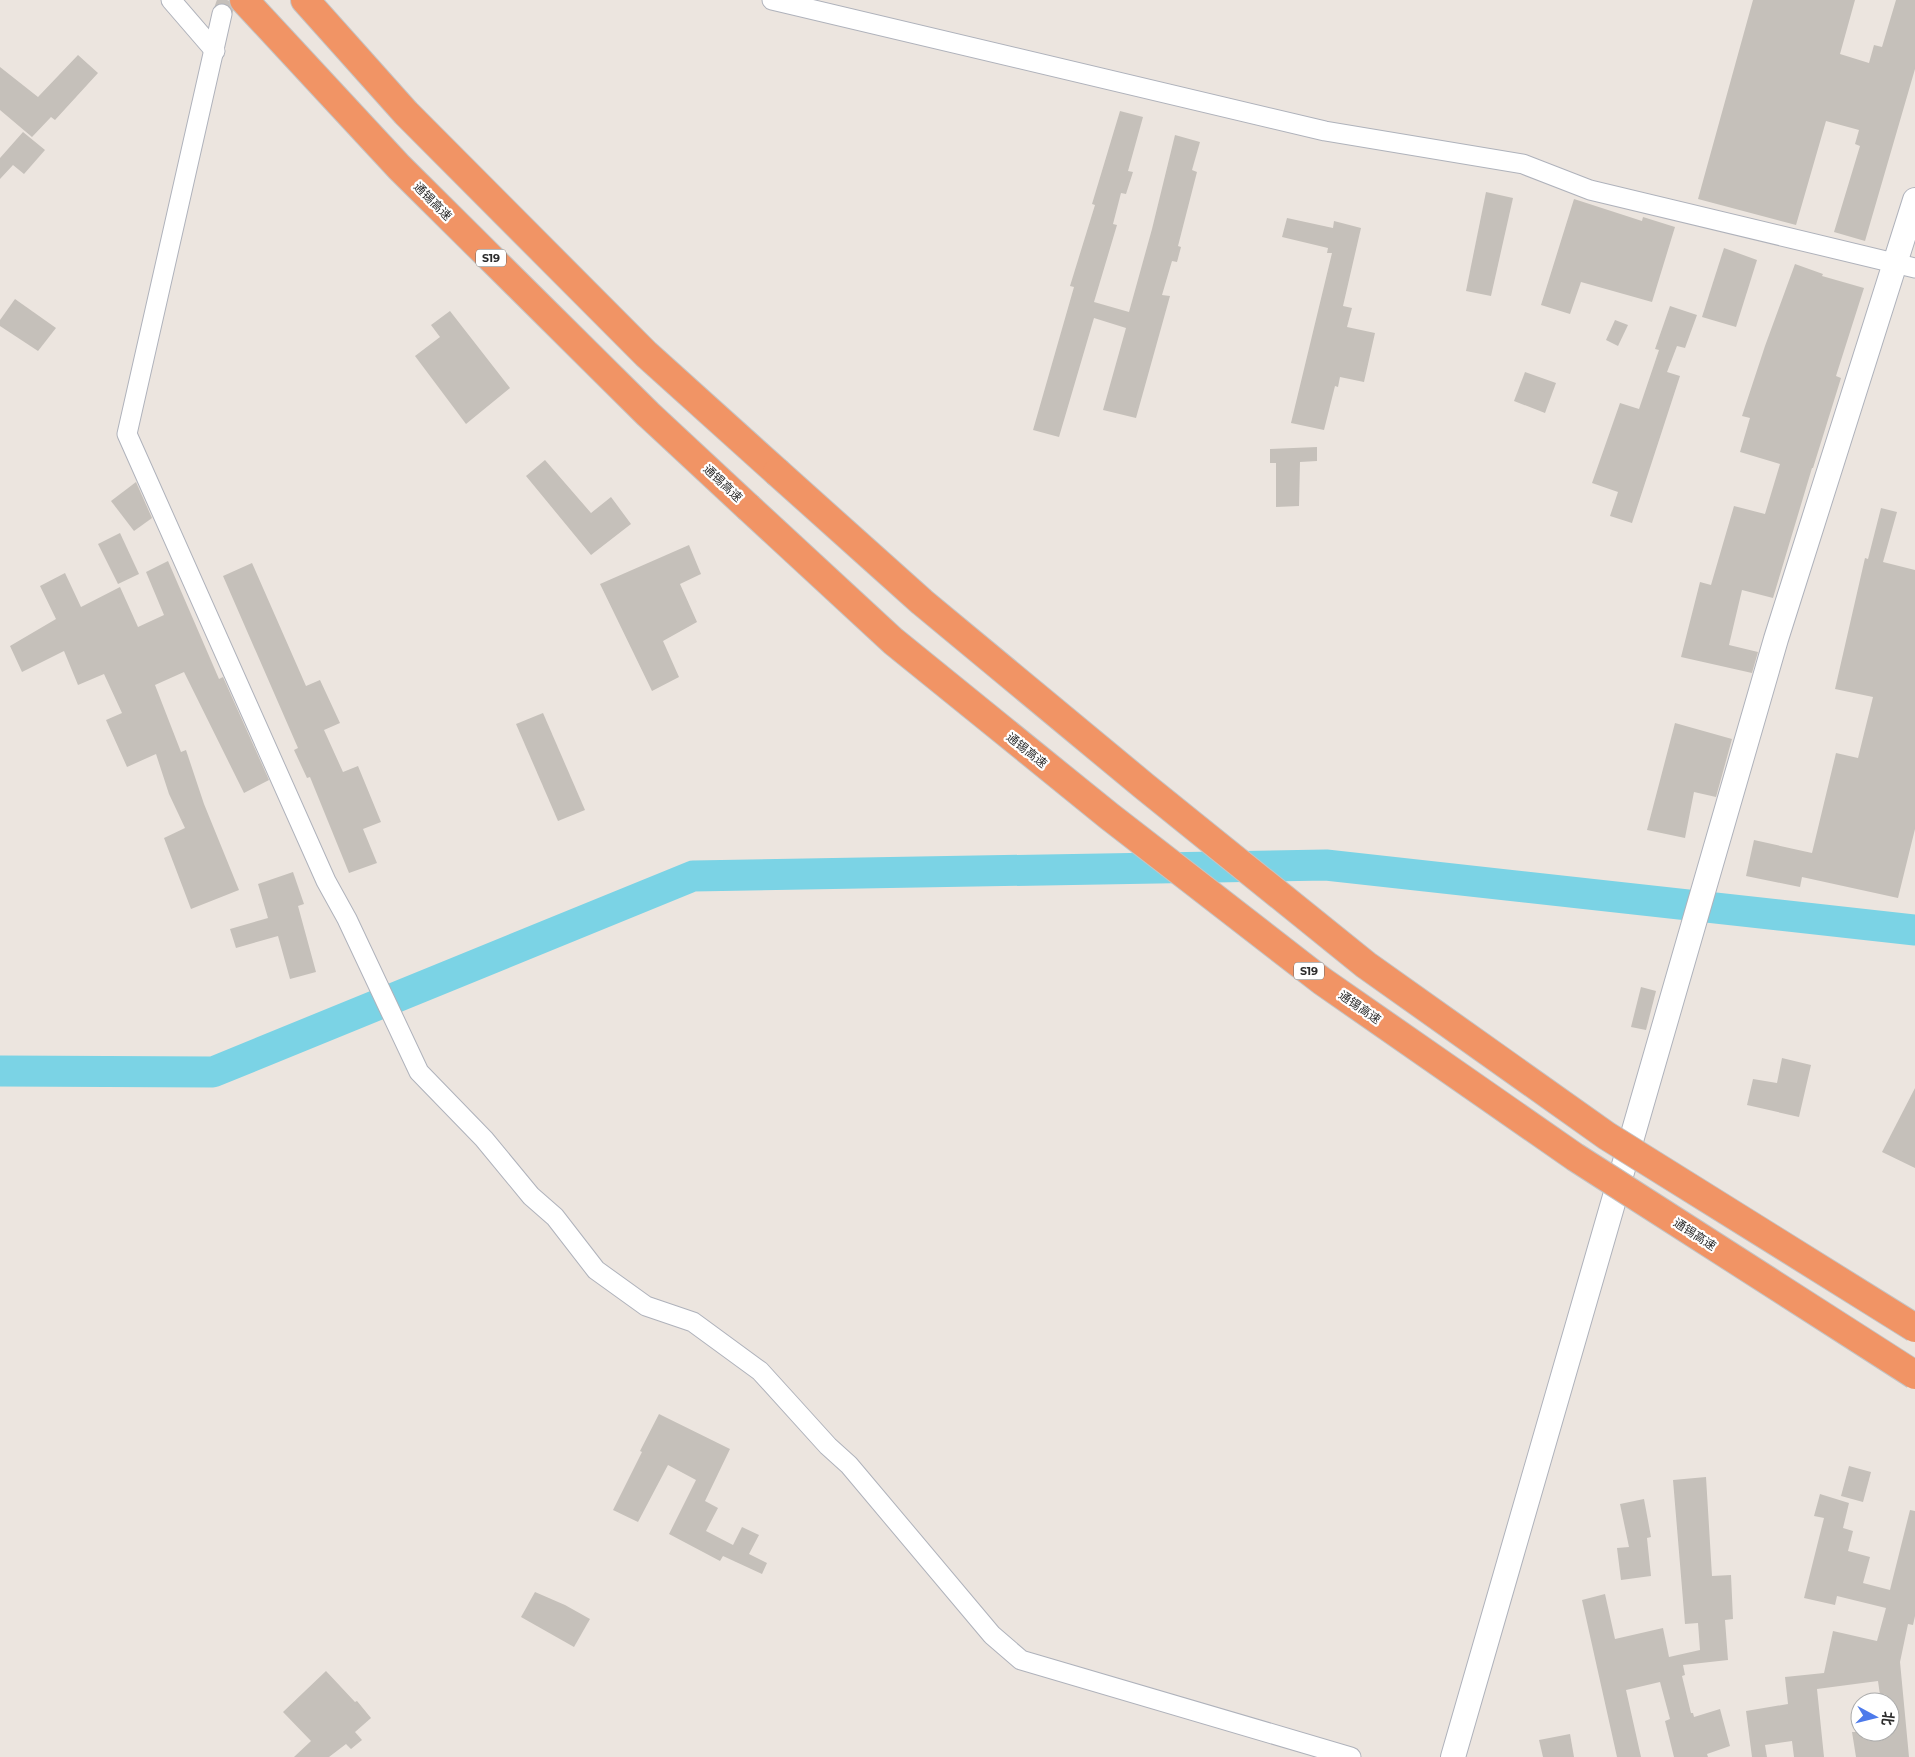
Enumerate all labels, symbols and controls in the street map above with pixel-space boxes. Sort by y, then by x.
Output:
street label: 通锡高速 [411,179,455,223]
road number: S19 [476,250,506,266]
street label: 通锡高速 [700,461,746,505]
street label: 通锡高速 [1004,729,1050,771]
road number: S19 [1294,962,1324,979]
street label: 通锡高速 [1336,987,1384,1027]
street label: 通锡高速 [1671,1215,1719,1253]
north arrow [1850,1692,1900,1742]
text: 北 [1878,1711,1898,1727]

